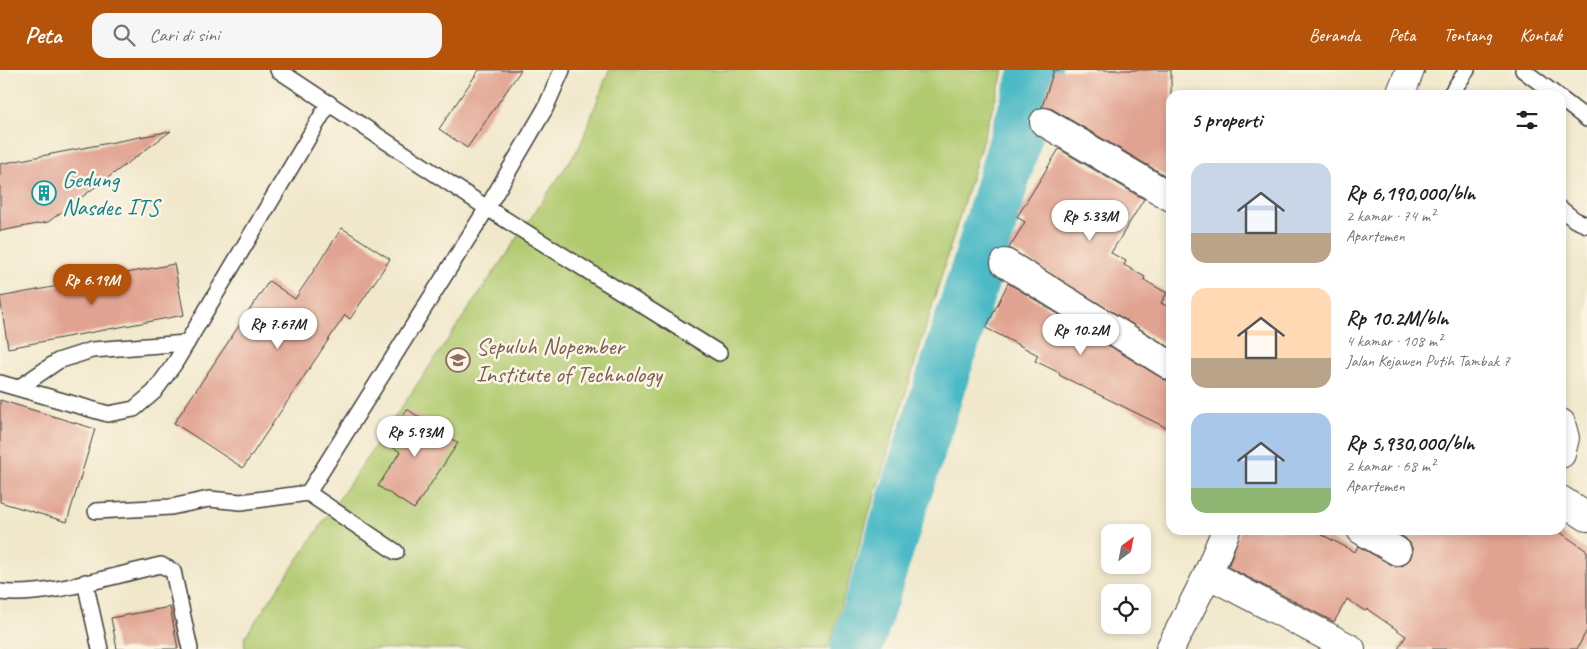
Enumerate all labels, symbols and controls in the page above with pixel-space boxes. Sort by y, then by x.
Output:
search box [92,13,442,58]
text: Peta [25,20,62,50]
icon: search [110,21,138,49]
text: Cari di sini [150,23,220,47]
text: Beranda [1309,24,1360,46]
text: Peta [1388,24,1415,46]
text: Tentang [1443,24,1492,46]
text: Kontak [1520,24,1562,46]
icon: filters [1513,106,1541,134]
text: 5 properti [1191,107,1262,133]
place label: Gedung Nasdec ITS [62,164,162,222]
building icon: Gedung Nasdec ITS [31,180,57,206]
text: Rp 6,190,000/bln [1346,180,1475,206]
icon: home [1231,183,1291,243]
pin: Rp 5.33M [1038,200,1142,242]
text: Rp 5.33M [1062,206,1118,226]
text: 2 kamar · 74 m² [1346,206,1435,226]
text: Apartemen [1346,226,1405,246]
pin: Rp 6.19M [40,264,144,306]
text: Rp 6.19M [64,270,120,290]
text: Rp 10.2M/bln [1346,305,1448,331]
pin: Rp 7.67M [226,308,330,350]
icon: home [1231,308,1291,368]
text: Rp 7.67M [250,314,306,334]
pin: Rp 10.2M [1029,314,1133,356]
text: Rp 10.2M [1053,320,1109,340]
place label: Sepuluh Nopember Institute of Technology [476,331,664,389]
text: 4 kamar · 108 m² [1346,331,1442,351]
school or university icon: Sepuluh Nopember Institute of Technology [445,347,471,373]
text: Jalan Kejawen Putih Tambak 7 [1346,351,1510,371]
pin: Rp 5.93M [363,416,467,458]
text: Rp 5.93M [388,422,442,442]
text: Rp 5,930,000/bln [1346,430,1474,456]
icon: home [1231,433,1291,493]
text: 2 kamar · 68 m² [1346,456,1435,476]
text: Apartemen [1346,476,1405,496]
north arrow [1101,524,1151,574]
map controls [1101,524,1151,634]
button: locate [1101,584,1151,634]

